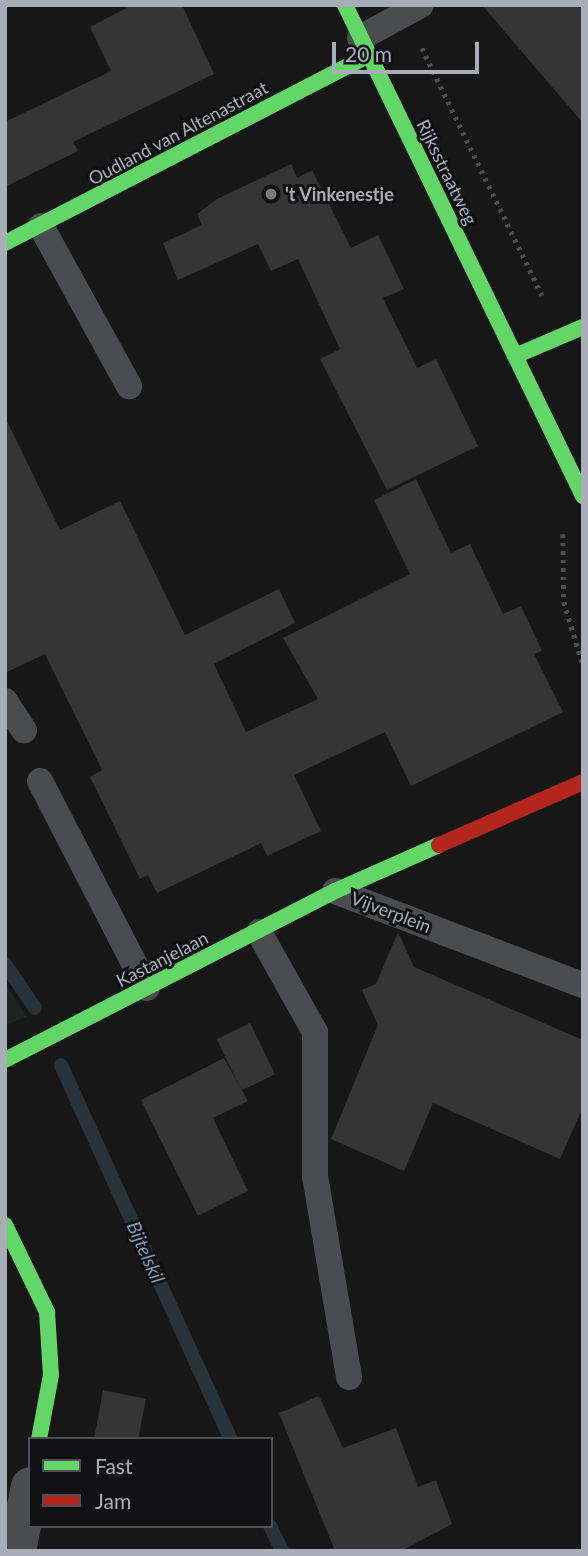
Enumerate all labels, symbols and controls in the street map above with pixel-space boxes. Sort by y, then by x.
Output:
scale bar [336,28,483,72]
text: 20 m [345,41,392,66]
street label: Oudland van Altenastraat [84,76,272,190]
street label: Rijksstraatweg [412,116,482,228]
place label: 't Vinkenestje [285,183,394,205]
marker: 't Vinkenestje [263,186,279,202]
street label: Vijverplein [348,887,434,937]
street label: Kastanjelaan [113,927,211,991]
water label: Bijtelskil [122,1218,170,1286]
legend [28,1437,273,1528]
text: Fast [95,1453,132,1478]
text: Jam [95,1488,131,1513]

